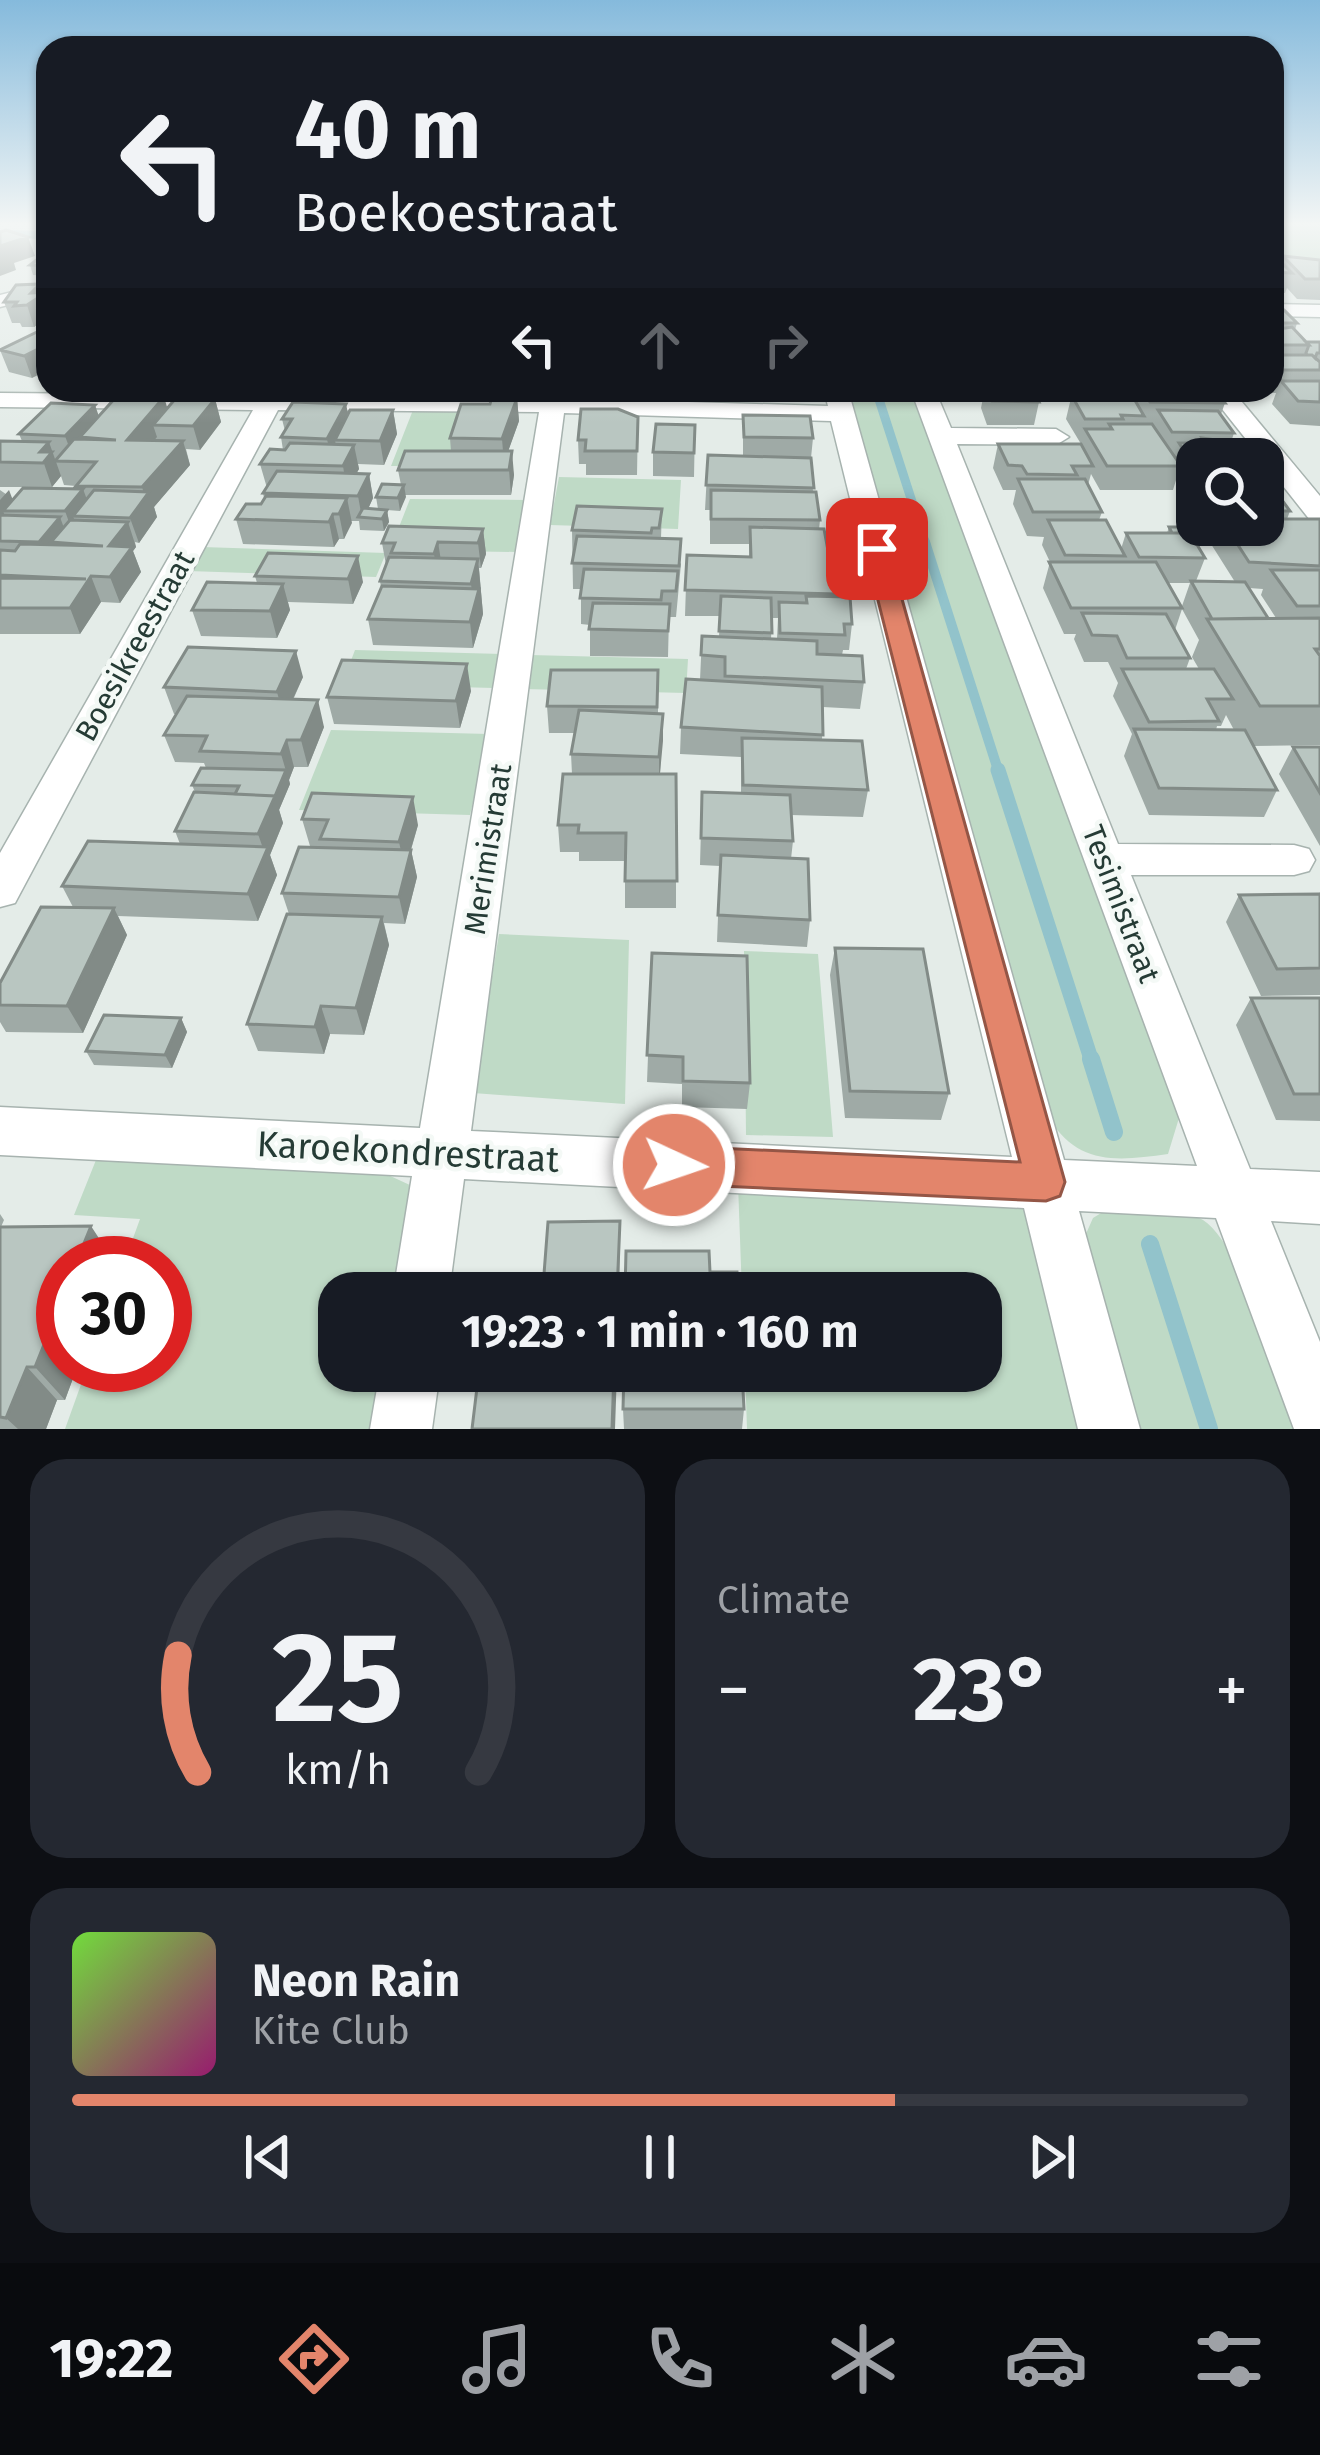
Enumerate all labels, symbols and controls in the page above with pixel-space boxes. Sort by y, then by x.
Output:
text: 40 m [294,79,482,180]
icon: left [96,84,252,240]
text: Boekoestraat [294,181,618,245]
icon: left [501,312,567,378]
icon: ahead [627,312,693,378]
icon: right [753,312,819,378]
map controls [1176,438,1284,546]
button: search [1176,438,1284,546]
pin [826,498,928,600]
icon: arrive [844,516,910,582]
street label: Boesikreestraat [68,544,202,747]
street label: Merimistraat [457,761,519,937]
street label: Tesimistraat [1075,820,1168,988]
position arrow [611,1102,737,1228]
street label: Karoekondrestraat [256,1122,560,1182]
speed limit sign: 30 [36,1236,192,1392]
text: 19:23 · 1 min · 160 m [461,1305,859,1359]
text: Climate [717,1577,850,1623]
text: 25 [272,1604,403,1754]
text: 23° [913,1636,1052,1744]
text: − [717,1651,750,1730]
text: + [1215,1651,1248,1730]
text: km/h [284,1743,391,1794]
text: Neon Rain [252,1954,460,2008]
text: Kite Club [252,2008,410,2054]
icon: previous [235,2124,301,2190]
icon: pause [627,2124,693,2190]
icon: next [1019,2124,1085,2190]
icon: directions [272,2317,356,2401]
icon: music [455,2317,539,2401]
icon: phone [638,2317,722,2401]
icon: climate [821,2317,905,2401]
icon: car [1004,2317,1088,2401]
icon: filters [1187,2317,1271,2401]
text: 19:22 [49,2327,174,2391]

